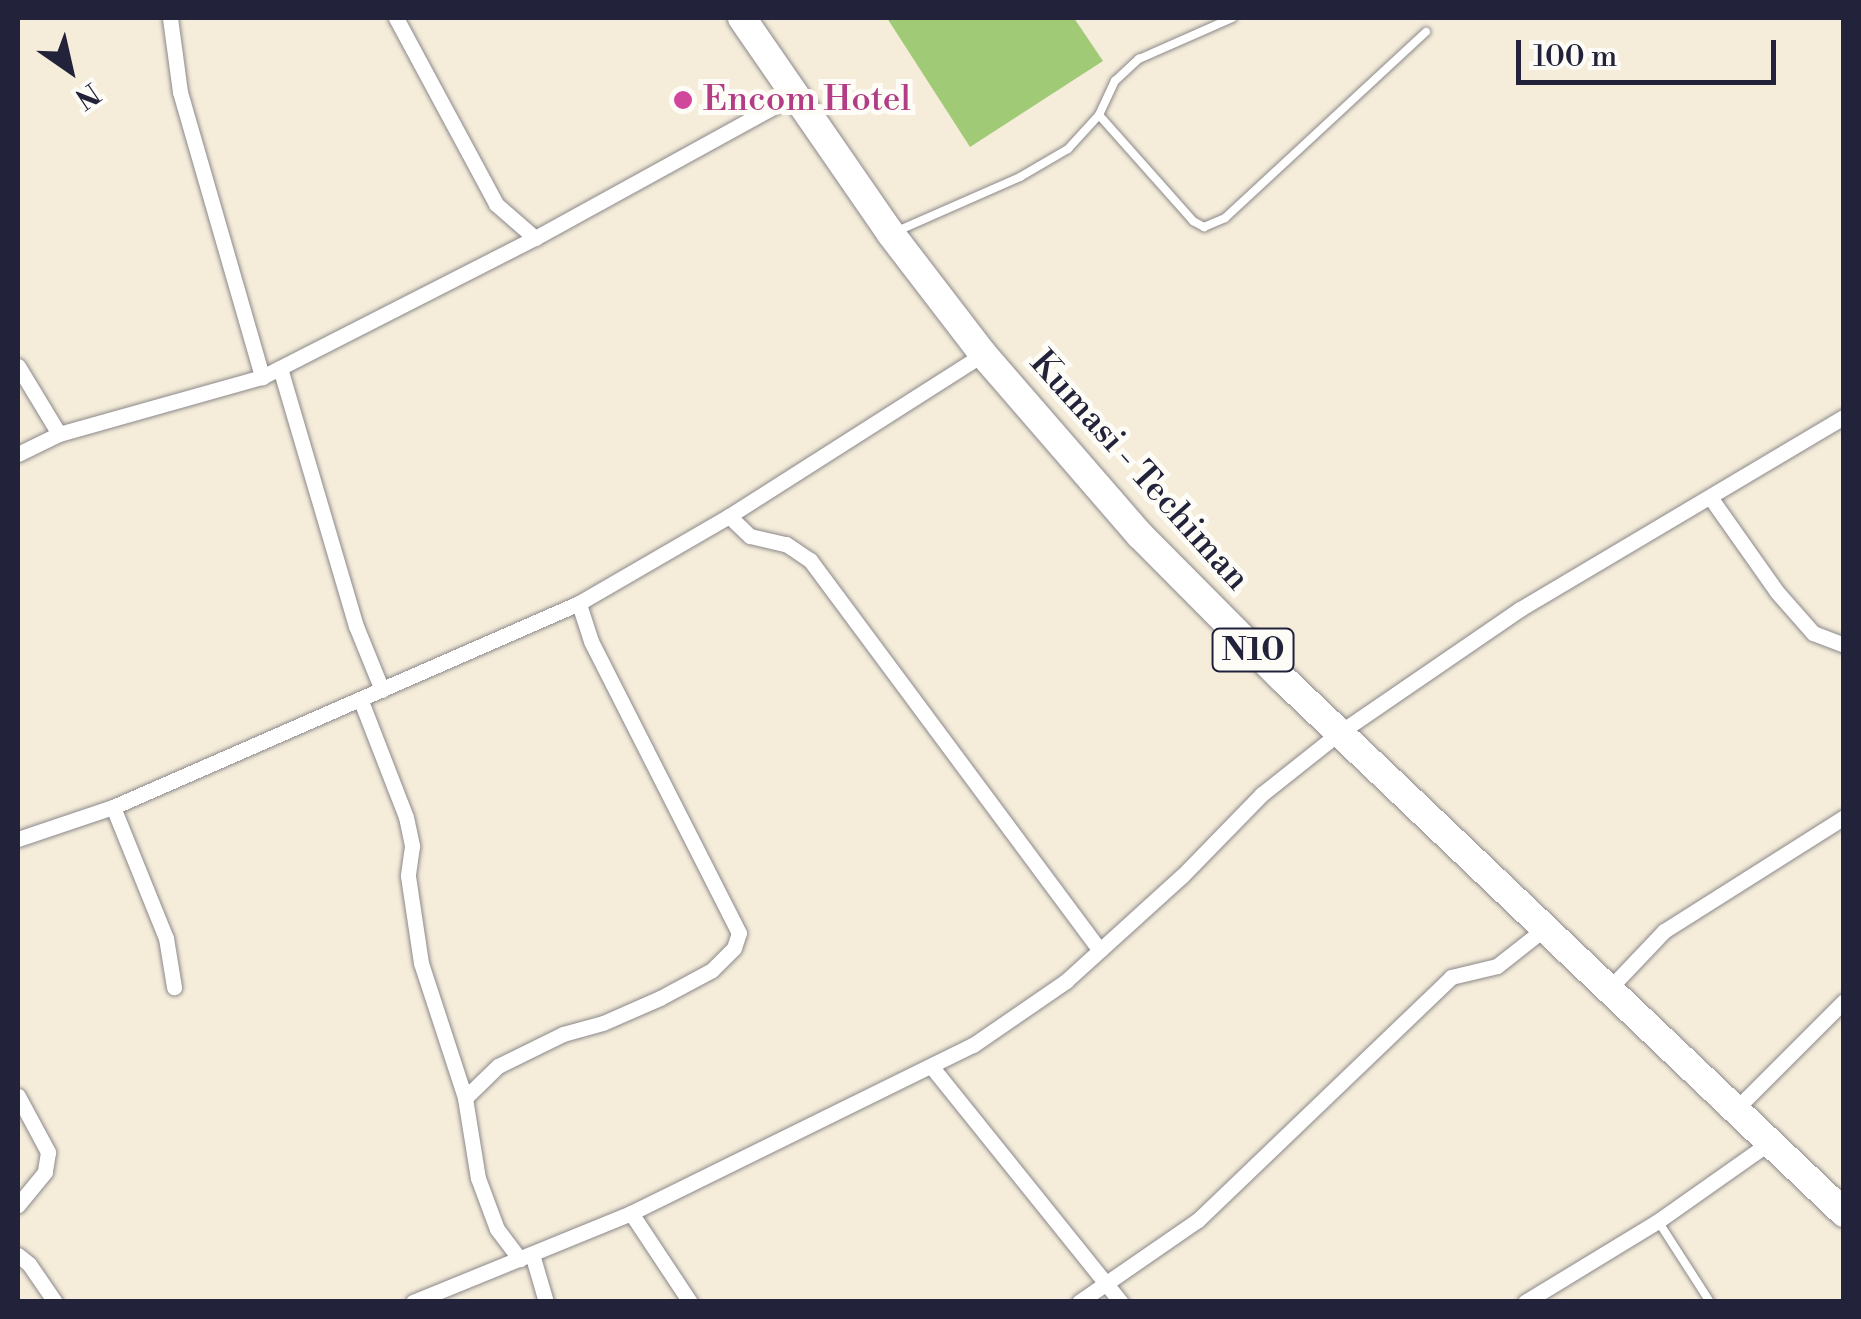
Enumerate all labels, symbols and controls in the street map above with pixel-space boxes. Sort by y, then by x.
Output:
north arrow [20,20,120,120]
scale bar [1521,20,1781,82]
text: 100 m [1533,38,1617,76]
text: N [68,75,106,116]
place label: Encom Hotel [703,79,911,121]
marker: Encom Hotel [672,89,694,111]
street label: Kumasi - Techiman [1020,343,1258,599]
road number: N10 [1210,623,1296,677]

